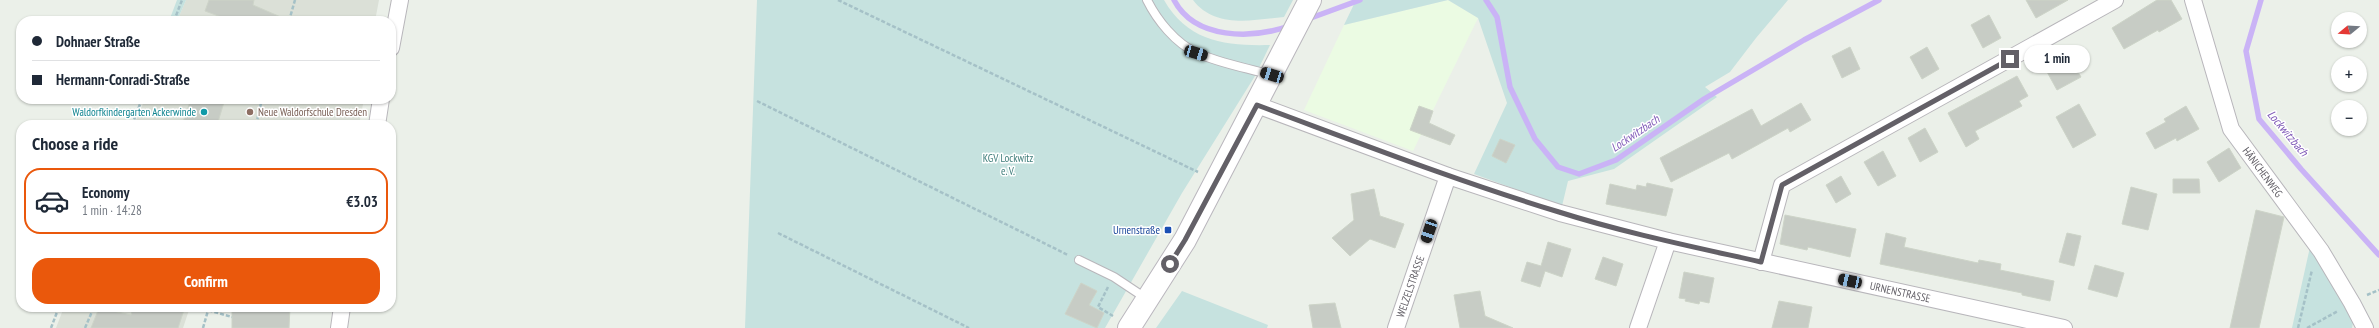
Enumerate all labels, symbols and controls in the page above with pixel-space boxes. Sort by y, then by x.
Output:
north arrow [2331,12,2367,48]
map controls [2331,12,2367,136]
text: Dohnaer Straße [56,32,140,51]
car [1183,44,1209,62]
callout: 1 min [2024,45,2090,73]
route end [2001,50,2019,68]
text: 1 min [2044,50,2070,67]
button: + [2331,56,2367,92]
car [1259,66,1285,84]
text: Hermann-Conradi-Straße [56,70,190,89]
button: − [2331,100,2367,136]
place label: Waldorfkindergarten Ackerwinde [72,105,196,119]
place label: Neue Waldorfschule Dresden [258,105,367,119]
marker: Waldorfkindergarten Ackerwinde [199,107,209,117]
marker: Neue Waldorfschule Dresden [245,107,255,117]
water label: Lockwitzbach [2264,107,2312,160]
water label: Lockwitzbach [1608,111,1663,155]
text: Choose a ride [32,132,118,155]
street label: HÄNICHENWEG [2240,144,2286,200]
park label: KGV Lockwitz e. V. [983,151,1033,178]
icon: car [34,183,70,219]
text: Economy [82,183,130,202]
text: €3.03 [346,192,378,211]
text: 1 min · 14:28 [82,202,142,219]
car [1419,218,1439,244]
place label: Urnenstraße [1113,223,1160,237]
marker: Urnenstraße [1163,225,1173,235]
street label: WELZELSTRASSE [1393,253,1427,319]
route start [1161,255,1179,273]
button: Confirm [32,258,380,304]
car [1837,273,1863,289]
street label: URNENSTRASSE [1869,279,1932,306]

